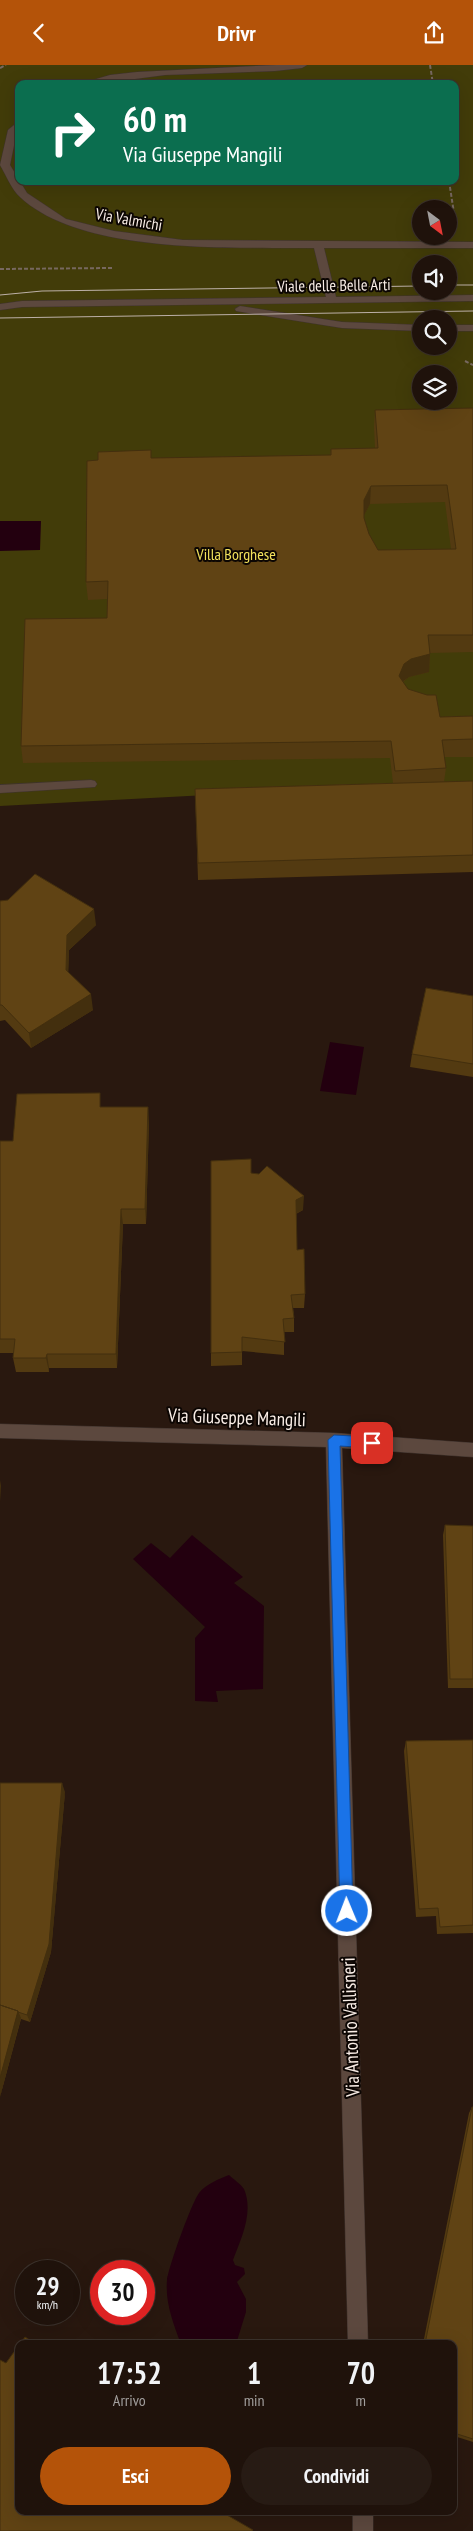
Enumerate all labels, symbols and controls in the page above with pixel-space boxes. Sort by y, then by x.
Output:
icon: back [25,19,53,47]
text: Drivr [217,19,256,47]
icon: share [420,19,448,47]
text: 60 m [123,96,187,142]
icon: right [40,100,105,165]
text: Via Giuseppe Mangili [123,140,283,168]
north arrow [412,200,458,245]
map controls [412,200,457,410]
street label: Via Valmichi [93,203,164,235]
button: sound [412,255,457,300]
street label: Viale delle Belle Arti [276,274,391,296]
button: search [412,310,457,355]
button: layers [412,365,457,410]
park label: Villa Borghese [195,544,276,564]
street label: Via Giuseppe Mangili [167,1403,306,1431]
pin [351,1422,393,1464]
icon: arrive [358,1429,386,1457]
position arrow [320,1884,372,1936]
street label: Via Antonio Vallisneri [336,1957,364,2098]
speed limit sign: 30 [90,2260,155,2325]
text: 29 [36,2270,59,2302]
text: km/h [37,2297,58,2312]
text: 17:52 [97,2353,162,2392]
text: 1 [247,2353,261,2392]
text: 70 [346,2353,375,2392]
text: Arrivo [113,2390,146,2410]
text: min [244,2390,265,2410]
text: m [356,2390,366,2410]
button: Esci [40,2447,231,2505]
button: Condividi [241,2447,432,2505]

